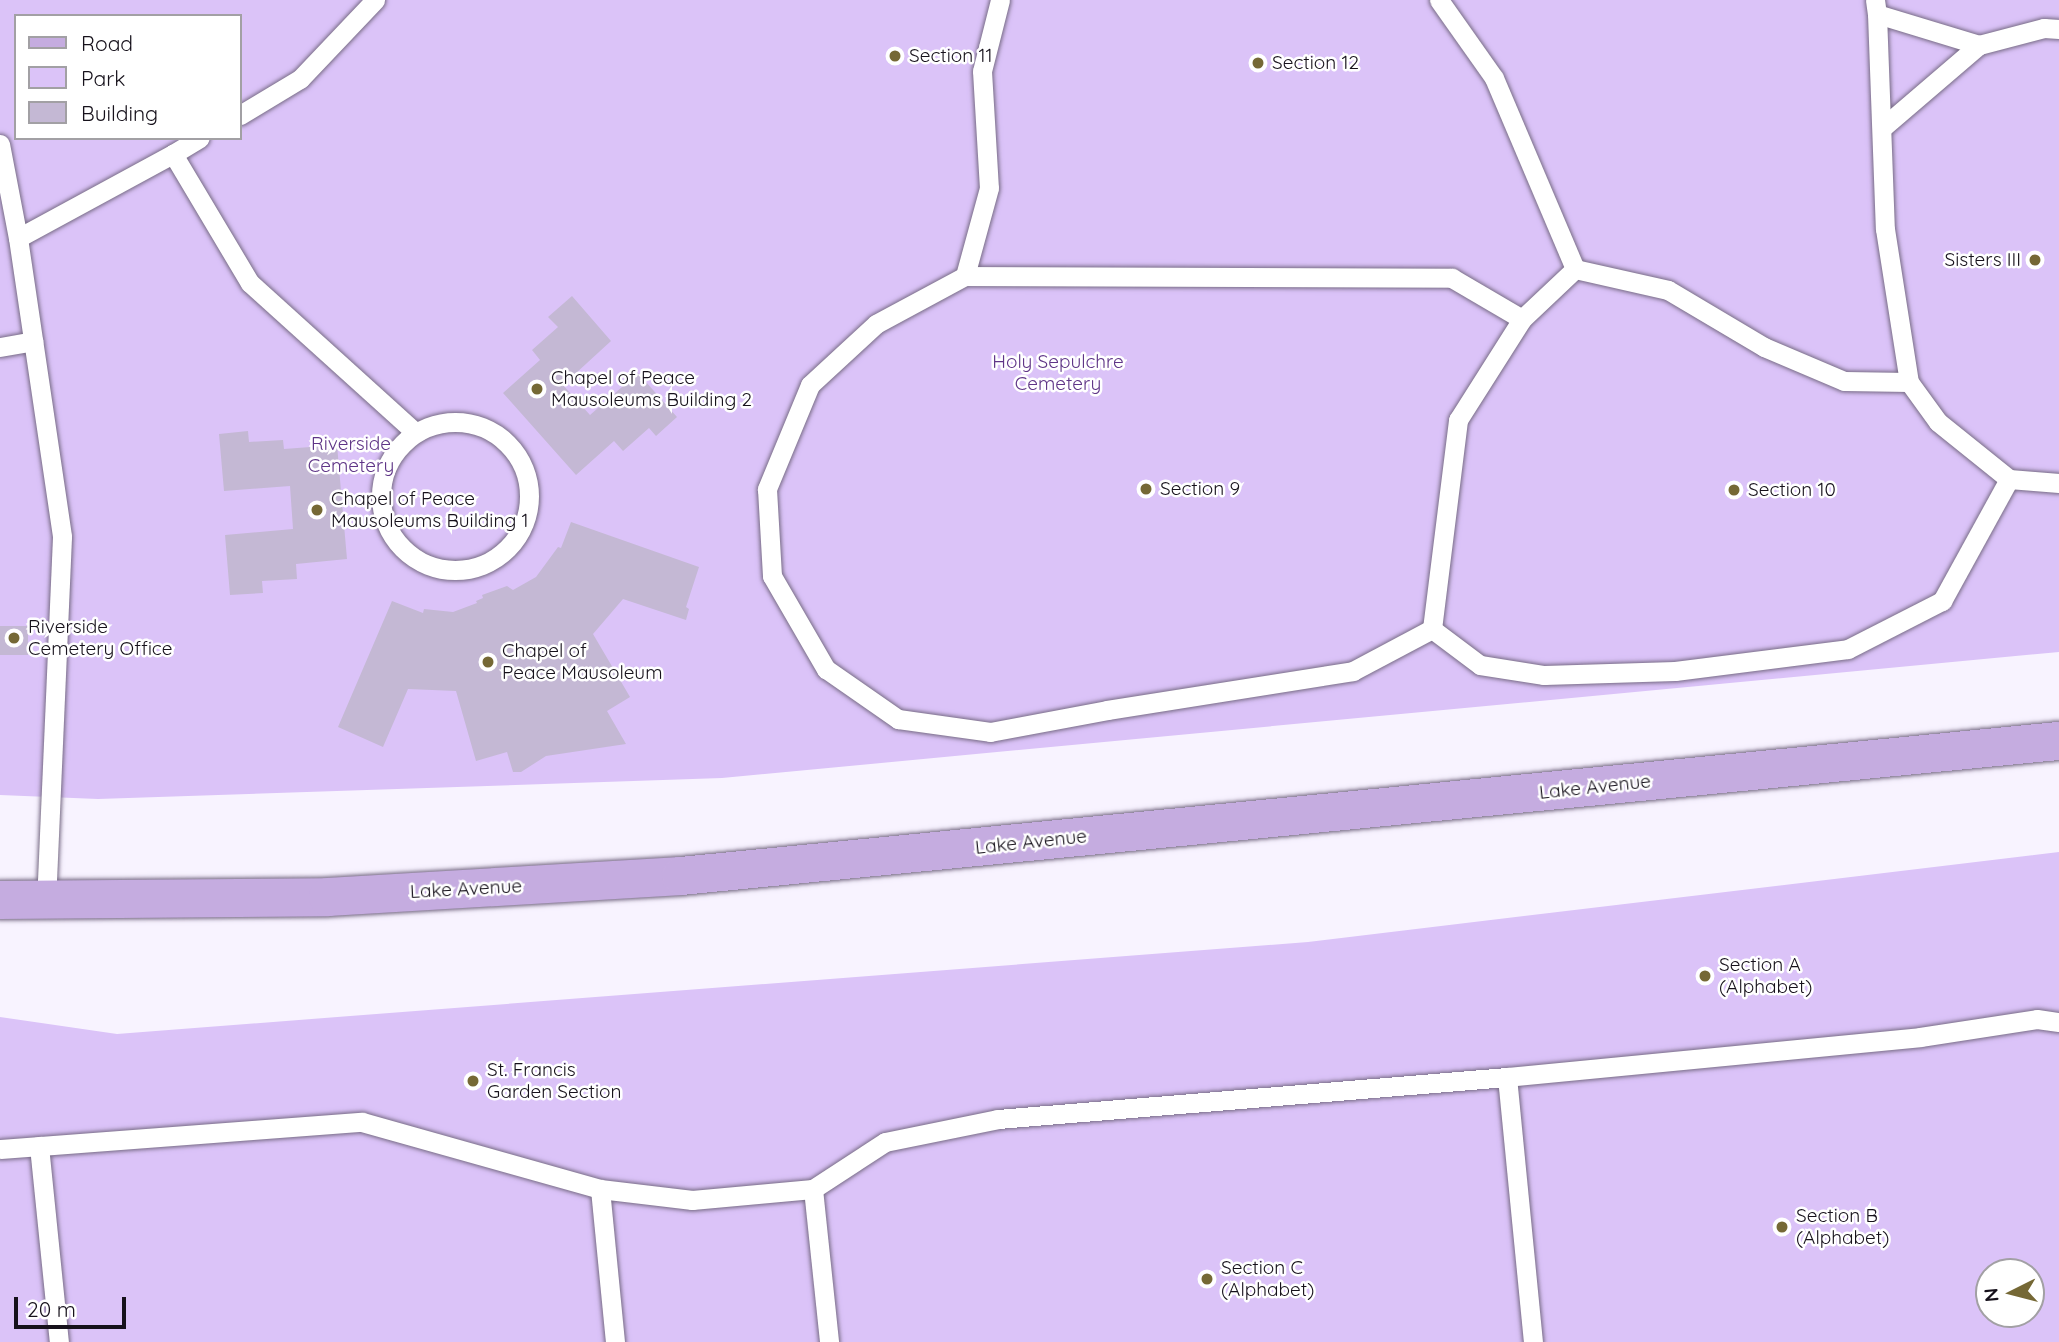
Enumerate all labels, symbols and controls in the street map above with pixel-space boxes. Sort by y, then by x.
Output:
legend [14,14,242,140]
text: Road [81,30,133,56]
place label: Section 11 [909,45,992,67]
marker: Section 11 [887,48,903,64]
place label: Section 12 [1272,52,1359,74]
marker: Section 12 [1250,55,1266,71]
text: Park [81,65,125,91]
text: Building [81,100,158,126]
place label: Sisters III [1945,249,2021,271]
marker: Sisters III [2027,252,2043,268]
park label: Holy Sepulchre Cemetery [992,351,1124,395]
place label: Chapel of Peace Mausoleums Building 2 [551,367,752,411]
marker: Chapel of Peace Mausoleums Building 2 [529,381,545,397]
park label: Riverside Cemetery [308,433,394,477]
place label: Section 9 [1160,478,1240,500]
place label: Section 10 [1748,479,1836,501]
marker: Section 9 [1138,481,1154,497]
marker: Section 10 [1726,482,1742,498]
place label: Chapel of Peace Mausoleums Building 1 [331,488,528,532]
marker: Chapel of Peace Mausoleums Building 1 [309,502,325,518]
place label: Riverside Cemetery Office [28,616,172,660]
marker: Riverside Cemetery Office [6,630,22,646]
place label: Chapel of Peace Mausoleum [502,640,663,684]
marker: Chapel of Peace Mausoleum [480,654,496,670]
street label: Lake Avenue [1538,770,1652,804]
street label: Lake Avenue [974,825,1088,859]
street label: Lake Avenue [409,875,523,903]
place label: Section A (Alphabet) [1719,954,1812,998]
marker: Section A (Alphabet) [1697,968,1713,984]
place label: St. Francis Garden Section [487,1059,622,1103]
marker: St. Francis Garden Section [465,1073,481,1089]
place label: Section B (Alphabet) [1796,1205,1889,1249]
marker: Section B (Alphabet) [1774,1219,1790,1235]
place label: Section C (Alphabet) [1221,1257,1314,1301]
north arrow [1975,1258,2045,1328]
marker: Section C (Alphabet) [1199,1271,1215,1287]
scale bar [18,1282,130,1326]
text: N [1978,1287,2004,1303]
text: 20 m [27,1296,76,1322]

